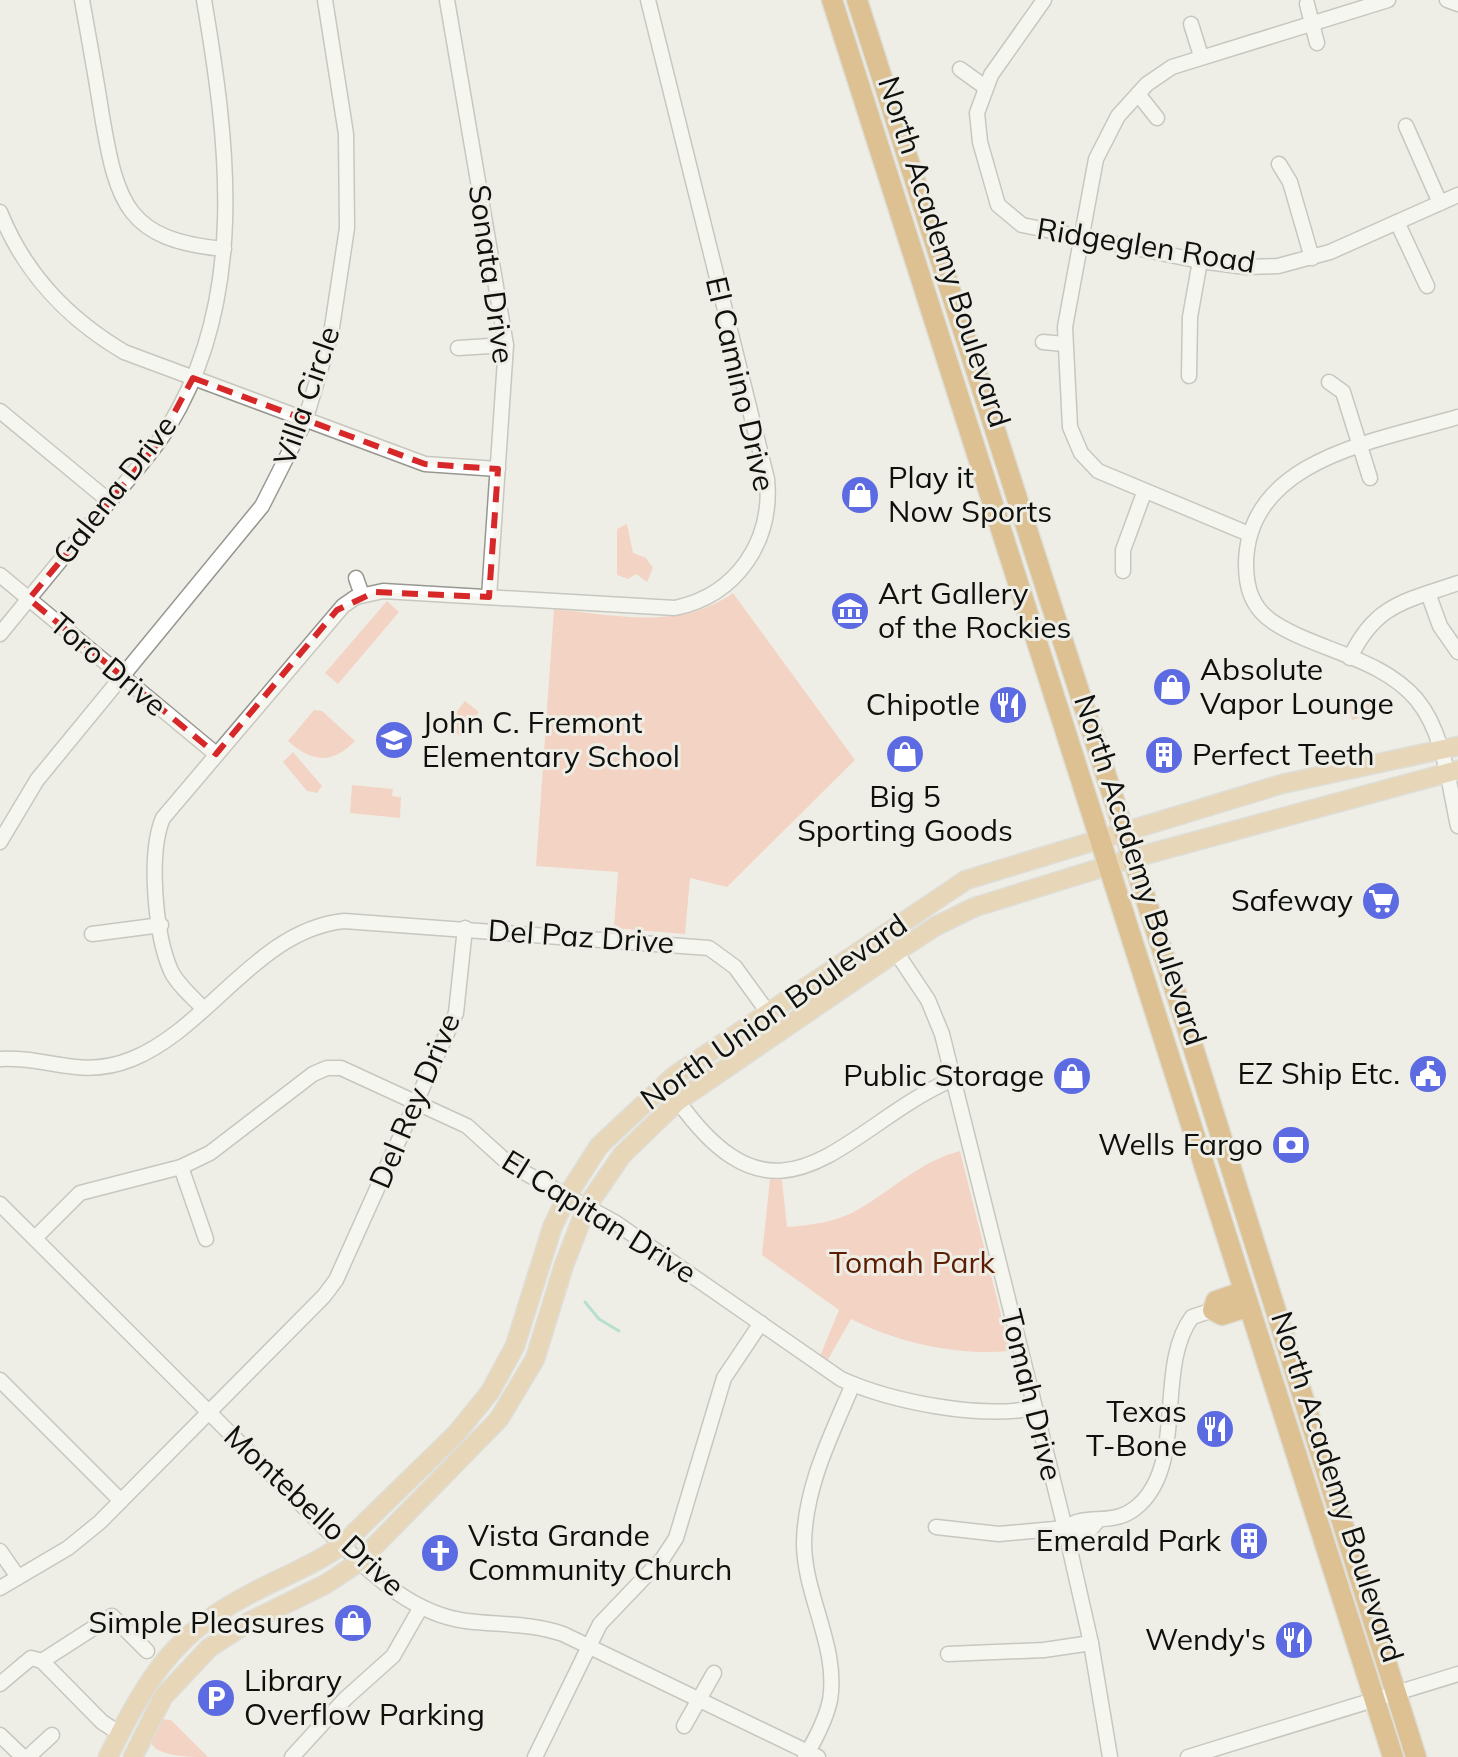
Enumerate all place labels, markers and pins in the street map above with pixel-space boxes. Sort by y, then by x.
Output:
place label: Play it Now Sports [888,458,1052,530]
shop icon: Play it Now Sports [839,474,881,516]
place label: Art Gallery of the Rockies [878,574,1071,646]
museum icon: Art Gallery of the Rockies [829,590,871,632]
place label: Absolute Vapor Lounge [1200,650,1394,722]
shop icon: Absolute Vapor Lounge [1151,666,1193,708]
restaurant icon: Chipotle [987,684,1029,726]
place label: Chipotle [866,685,980,723]
place label: John C. Fremont Elementary School [422,703,680,775]
school or university icon: John C. Fremont Elementary School [373,719,415,761]
shop icon: Big 5 Sporting Goods [884,733,926,775]
building icon: Perfect Teeth [1143,734,1185,776]
place label: Perfect Teeth [1192,735,1375,773]
place label: Big 5 Sporting Goods [797,777,1013,849]
supermarket icon: Safeway [1360,880,1402,922]
place label: Safeway [1231,881,1353,919]
public building icon: EZ Ship Etc. [1407,1053,1449,1095]
place label: EZ Ship Etc. [1238,1054,1400,1092]
shop icon: Public Storage [1051,1055,1093,1097]
place label: Public Storage [843,1056,1044,1094]
bank icon: Wells Fargo [1270,1124,1312,1166]
place label: Wells Fargo [1098,1125,1263,1163]
place label: Texas T-Bone [1086,1392,1187,1464]
restaurant icon: Texas T-Bone [1194,1408,1236,1450]
place label: Vista Grande Community Church [468,1516,732,1588]
building icon: Emerald Park [1228,1520,1270,1562]
place label: Emerald Park [1036,1521,1222,1559]
church icon: Vista Grande Community Church [419,1532,461,1574]
shop icon: Simple Pleasures [332,1602,374,1644]
place label: Simple Pleasures [88,1603,325,1641]
restaurant icon: Wendy's [1273,1619,1315,1661]
place label: Wendy's [1145,1620,1266,1658]
place label: Library Overflow Parking [244,1661,485,1733]
parking icon: Library Overflow Parking [195,1677,237,1719]

